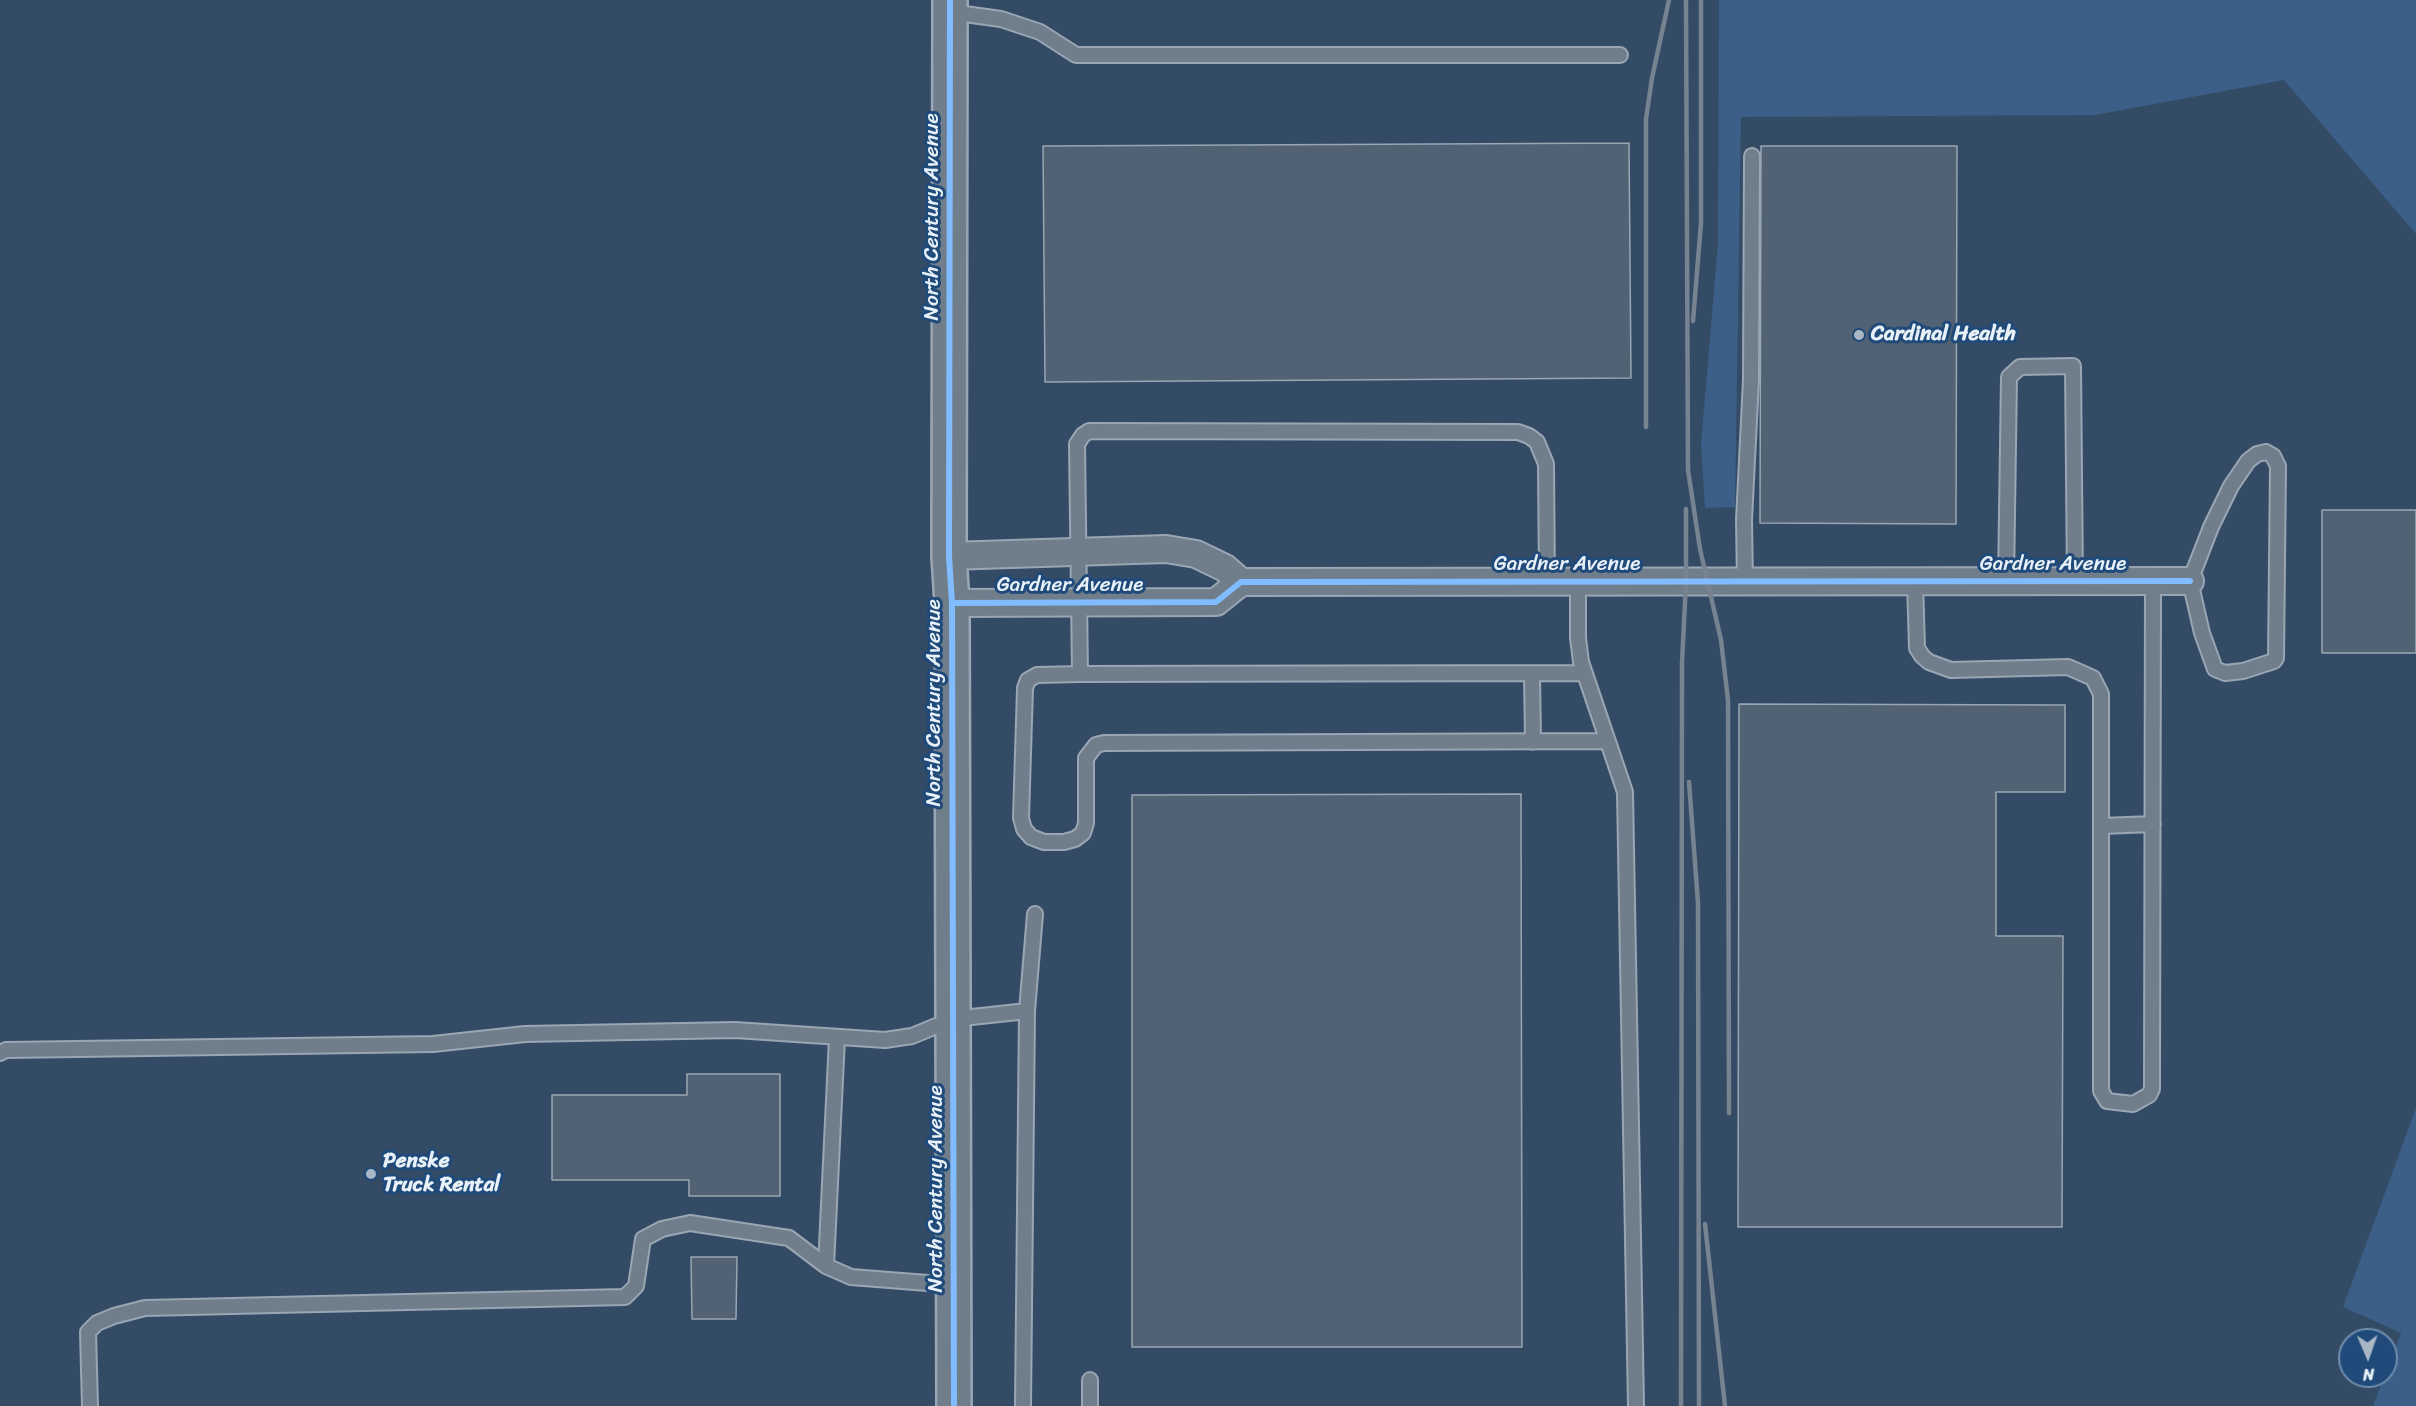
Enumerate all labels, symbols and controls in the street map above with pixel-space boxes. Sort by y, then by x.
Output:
street label: North Century Avenue [920,113,946,321]
place label: Cardinal Health [1871,322,2016,348]
marker: Cardinal Health [1852,328,1866,342]
street label: Gardner Avenue [1494,552,1640,578]
street label: Gardner Avenue [1980,552,2126,578]
street label: Gardner Avenue [997,573,1143,599]
street label: North Century Avenue [922,599,948,807]
street label: North Century Avenue [924,1085,950,1293]
place label: Penske Truck Rental [383,1149,500,1199]
marker: Penske Truck Rental [364,1167,378,1181]
north arrow [2338,1328,2398,1388]
text: N [2363,1360,2375,1389]

